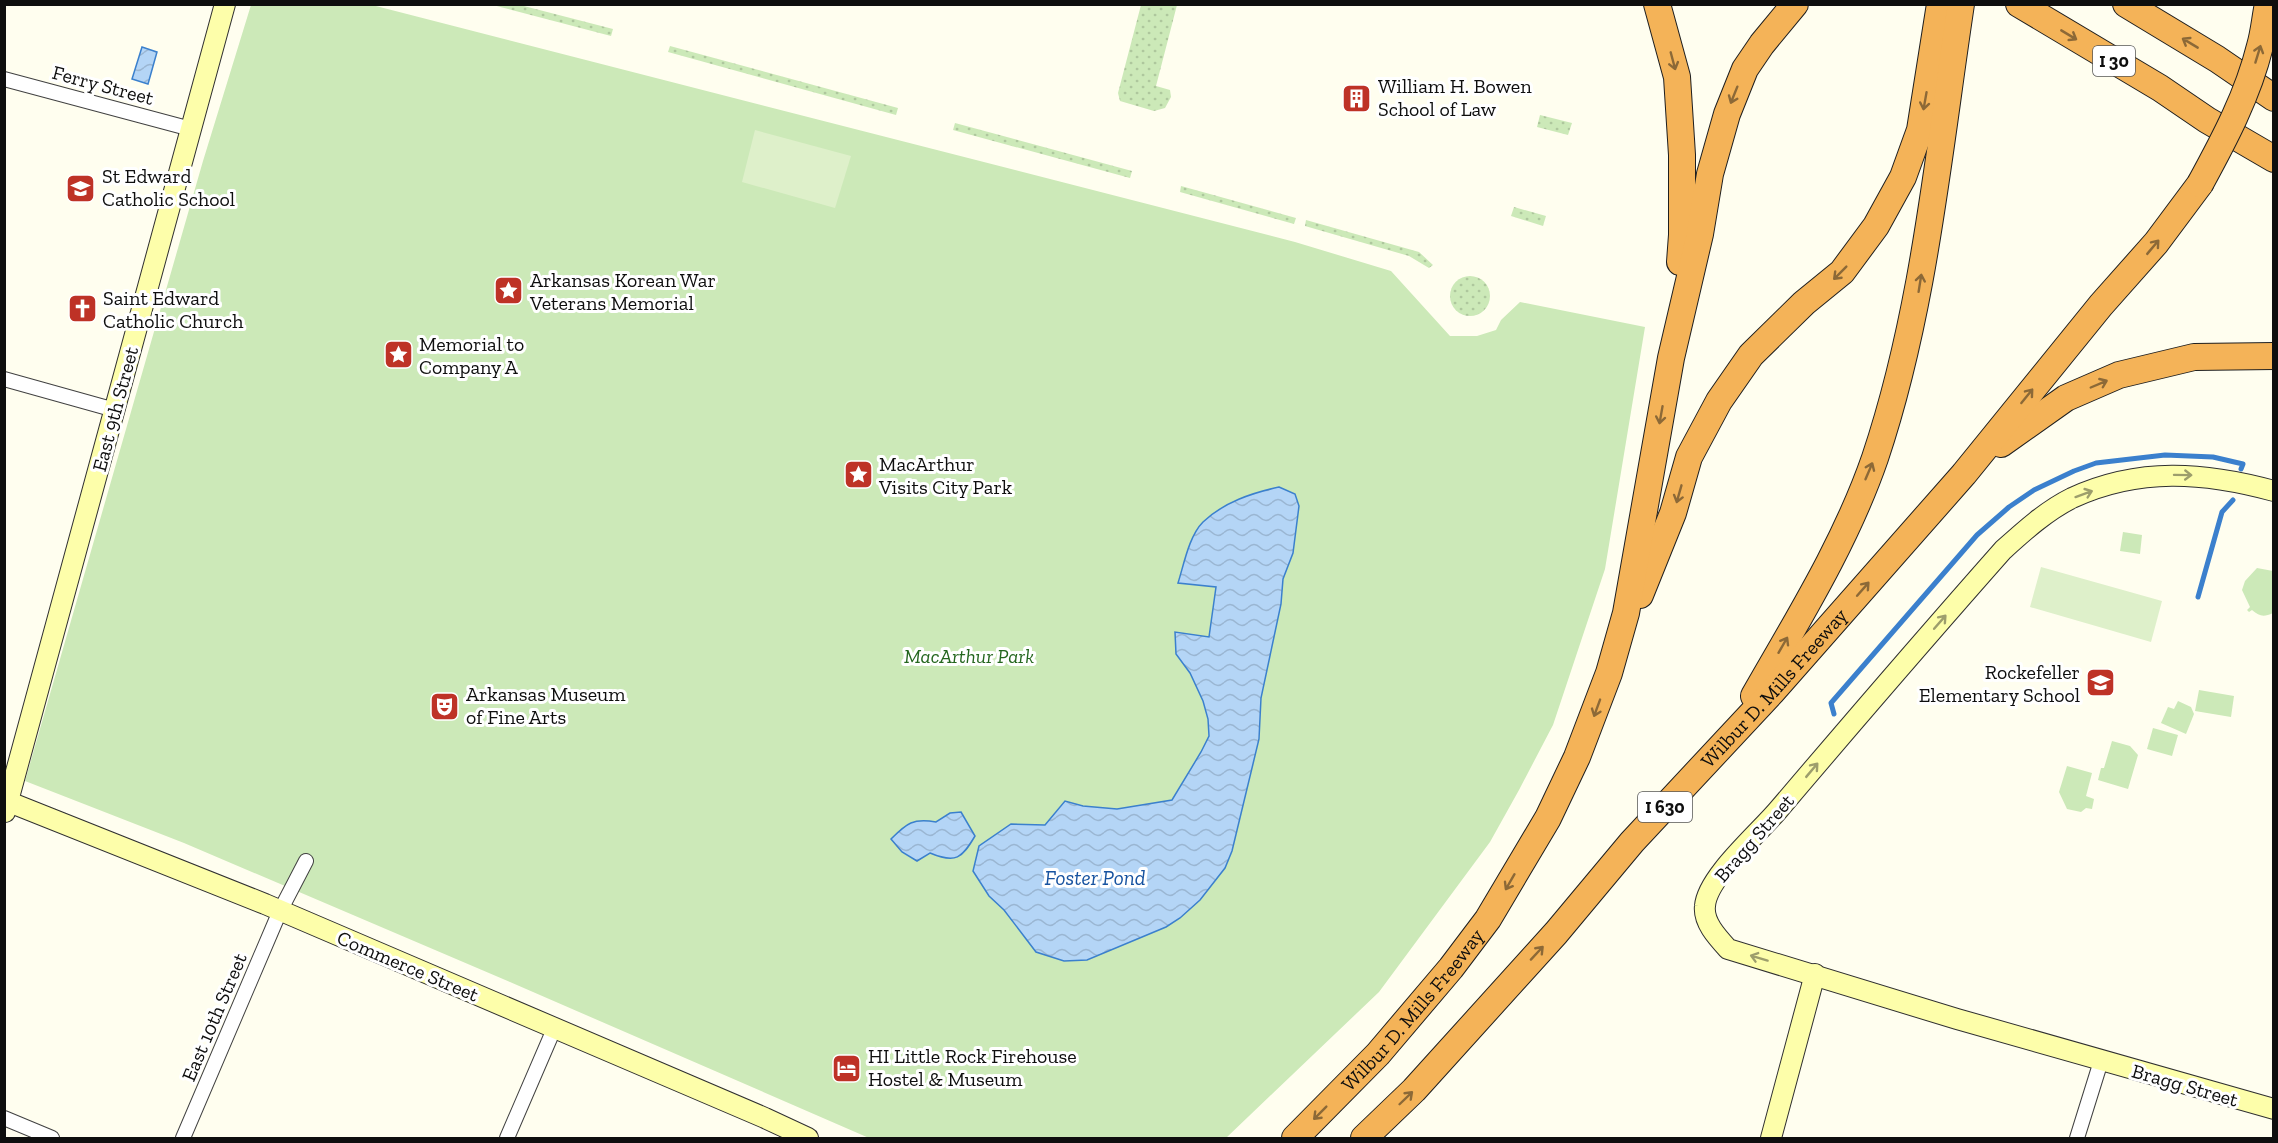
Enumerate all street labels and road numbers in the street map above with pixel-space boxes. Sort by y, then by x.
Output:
road number: I 30 [2093,46,2135,76]
street label: Ferry Street [50,60,157,110]
street label: East 9th Street [87,343,143,474]
street label: Wilbur D. Mills Freeway [1696,603,1853,773]
street label: Bragg Street [1709,788,1799,887]
road number: I 630 [1638,792,1692,822]
street label: Wilbur D. Mills Freeway [1336,923,1489,1096]
street label: Commerce Street [334,925,483,1007]
street label: East 10th Street [176,949,252,1085]
street label: Bragg Street [2129,1058,2241,1112]

